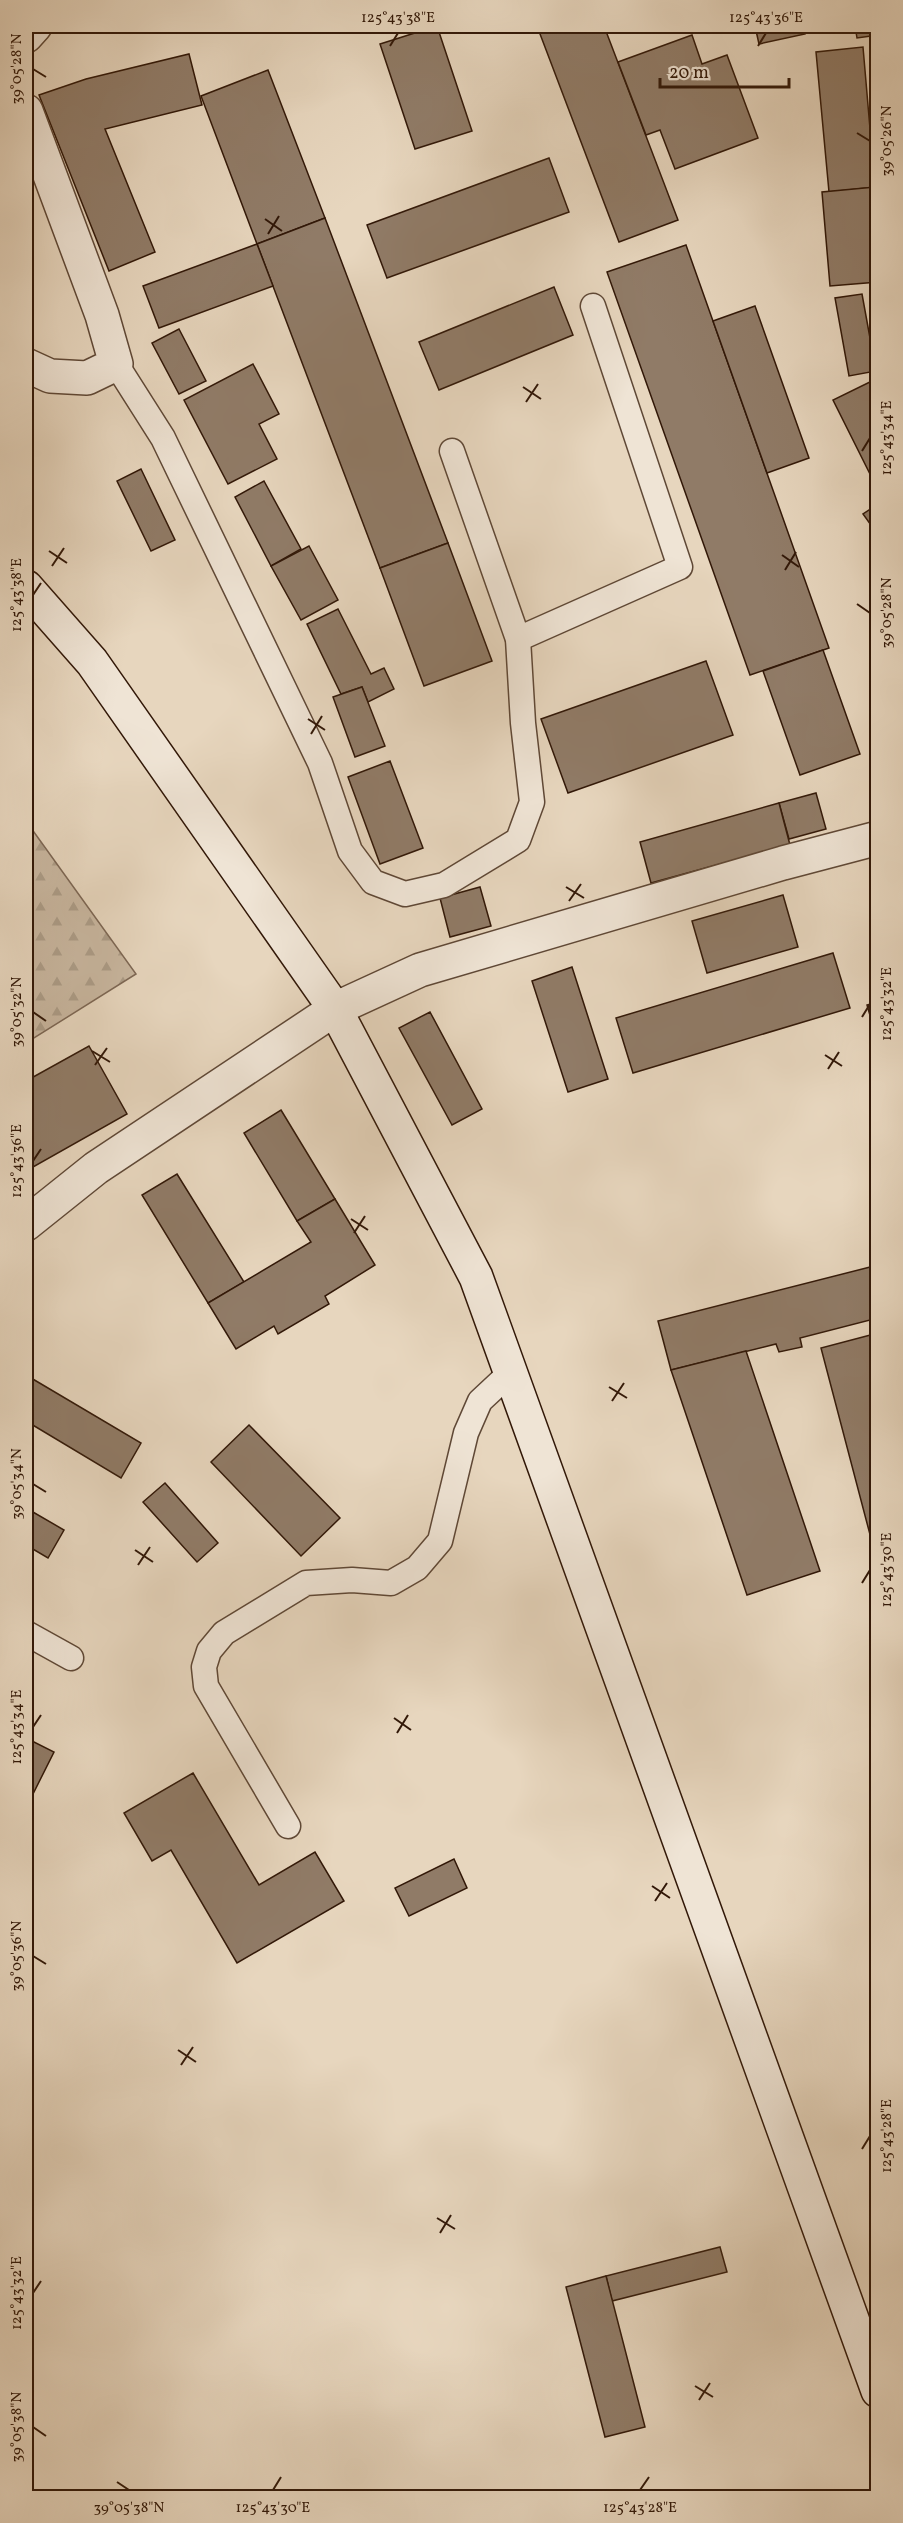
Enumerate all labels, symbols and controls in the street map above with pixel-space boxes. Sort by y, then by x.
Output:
text: 125°43'38"E [361,8,435,29]
text: 125°43'36"E [729,8,803,29]
text: 39°05'28"N [7,33,28,105]
scale bar [660,51,789,89]
text: 20 m [669,61,709,86]
text: 39°05'26"N [877,105,898,177]
text: 125°43'34"E [877,401,898,475]
text: 125°43'38"E [7,558,28,632]
text: 39°05'28"N [877,577,898,649]
text: 125°43'32"E [877,967,898,1041]
text: 39°05'32"N [7,977,28,1047]
text: 125°43'36"E [7,1124,28,1198]
text: 39°05'34"N [7,1448,28,1520]
text: 125°43'30"E [877,1533,898,1607]
text: 125°43'34"E [7,1690,28,1764]
text: 39°05'36"N [7,1921,28,1991]
text: 125°43'28"E [877,2099,898,2173]
text: 125°43'32"E [7,2256,28,2330]
text: 39°05'38"N [7,2392,28,2462]
text: 39°05'38"N [94,2498,164,2519]
text: 125°43'30"E [236,2498,310,2519]
text: 125°43'28"E [603,2498,677,2519]

